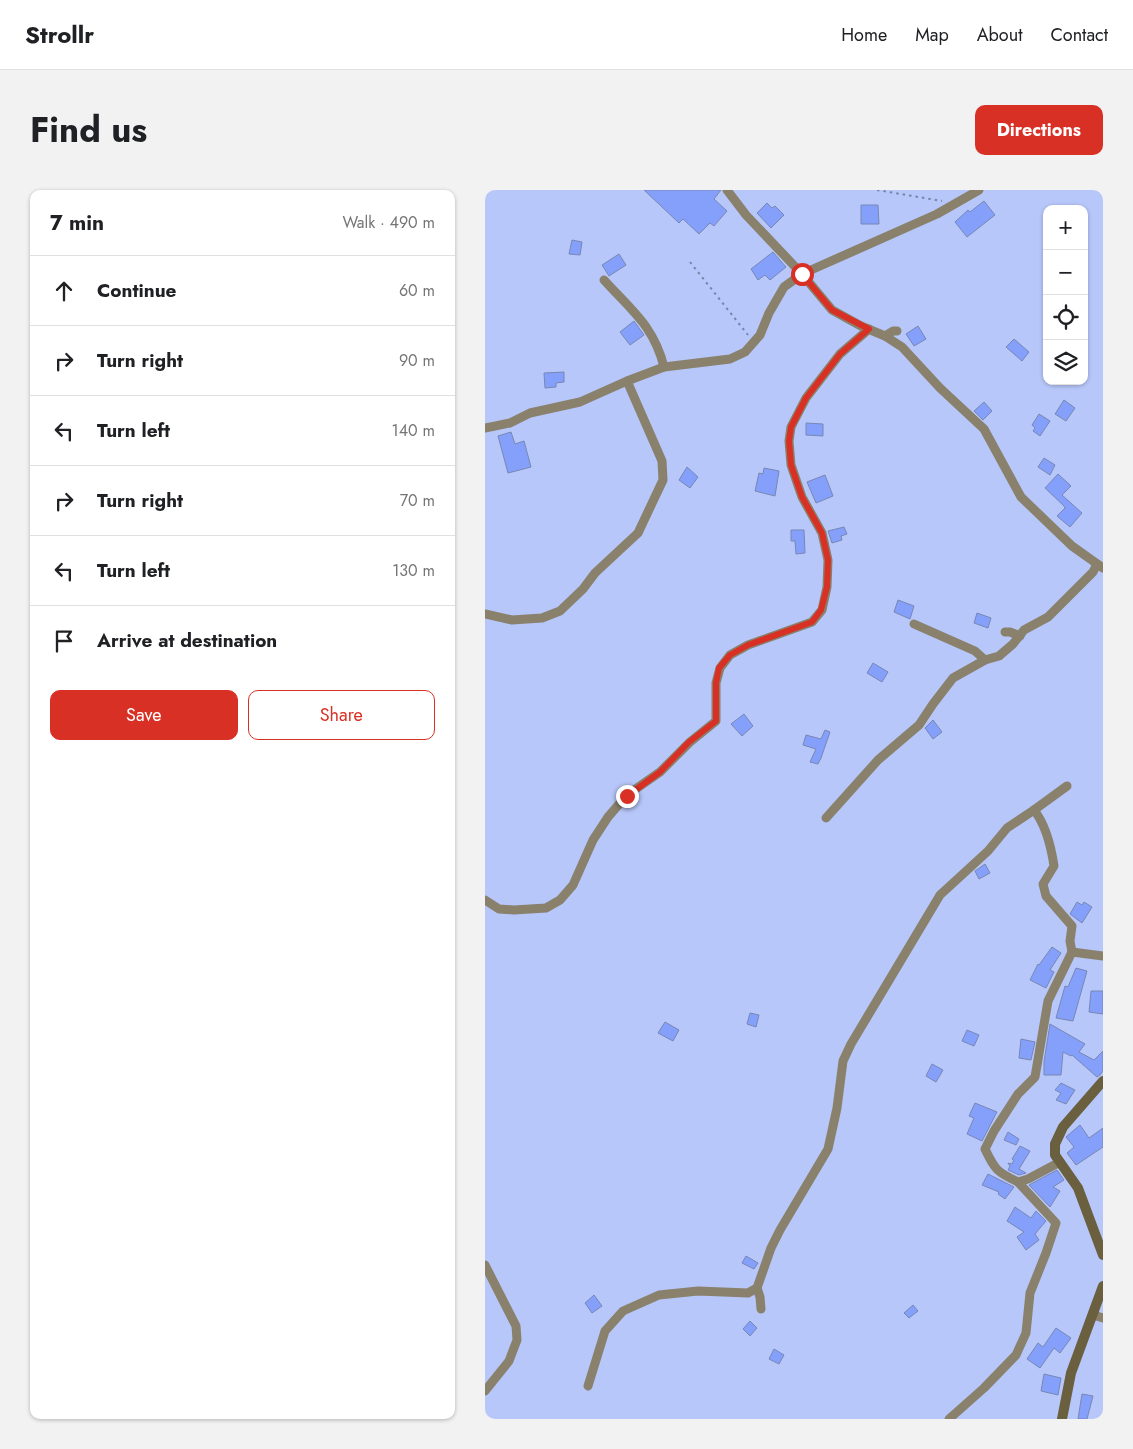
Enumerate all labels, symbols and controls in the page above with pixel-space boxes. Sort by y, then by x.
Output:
text: Strollr [25,17,94,52]
text: Home [841,22,887,48]
text: Map [915,22,949,48]
text: About [977,22,1022,48]
text: Contact [1050,22,1108,48]
text: Find us [30,105,147,155]
button: Directions [975,105,1103,155]
map controls [1043,205,1088,385]
button: + [1043,205,1088,250]
text: 7 min [50,208,104,238]
text: Walk · 490 m [343,211,435,234]
button: − [1043,250,1088,295]
route start [791,263,814,286]
icon: ahead [50,277,78,305]
text: Continue [97,277,176,304]
text: 60 m [399,279,435,302]
button: locate [1043,295,1088,340]
button: layers [1043,340,1088,385]
icon: right [50,347,78,375]
text: Turn right [97,347,183,374]
text: 90 m [399,349,435,372]
icon: left [50,417,78,445]
text: Turn left [97,417,170,444]
text: 140 m [392,419,435,442]
icon: right [50,487,78,515]
text: Turn right [97,487,183,514]
text: 70 m [400,489,435,512]
icon: left [50,557,78,585]
text: Turn left [97,557,170,584]
text: 130 m [392,559,435,582]
icon: arrive [50,627,78,655]
text: Arrive at destination [97,627,277,654]
button: Save [50,690,238,740]
button: Share [248,690,435,740]
route end [616,785,639,808]

